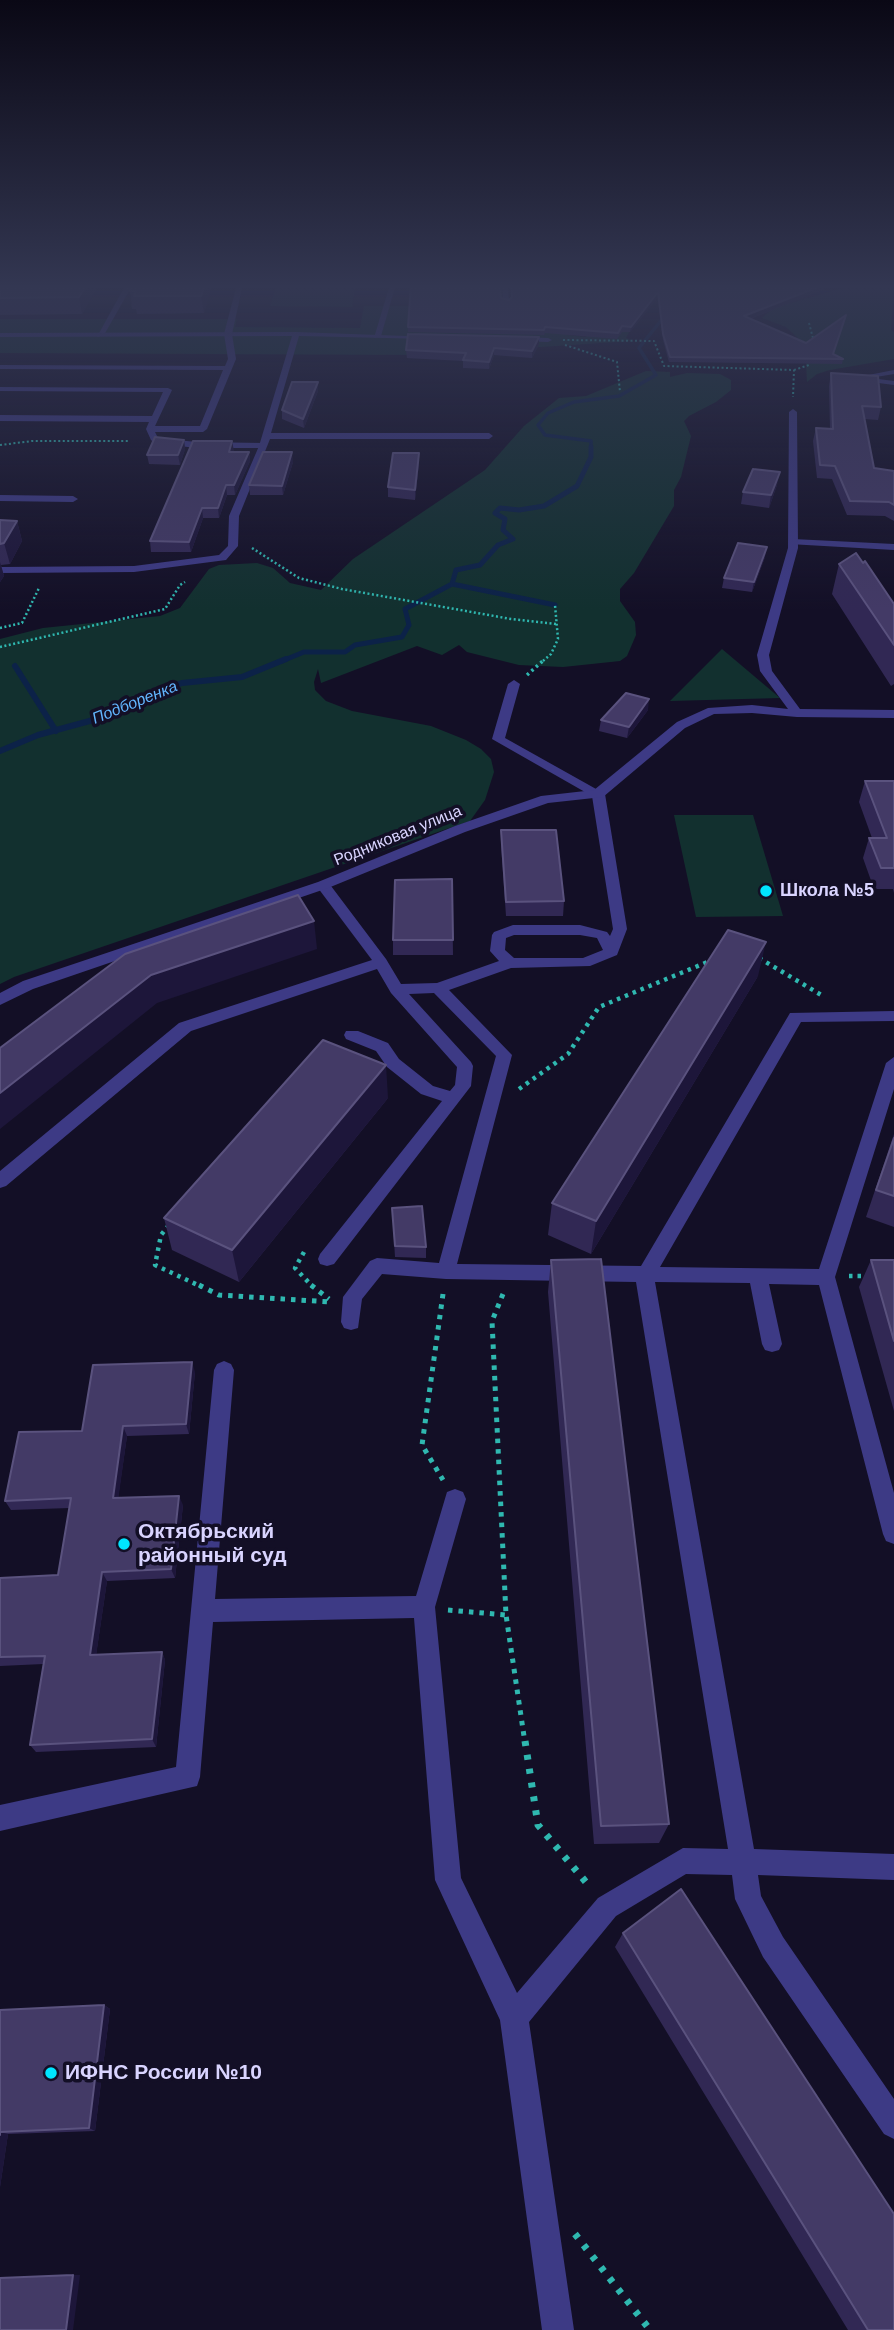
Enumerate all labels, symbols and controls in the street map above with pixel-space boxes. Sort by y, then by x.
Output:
water label: Подборенка [90,677,180,729]
street label: Родниковая улица [331,802,465,870]
place label: Школа №5 [780,880,874,902]
marker: Школа №5 [758,883,774,899]
place label: Октябрьский районный суд [138,1519,286,1569]
marker: Октябрьский районный суд [116,1536,132,1552]
place label: ИФНС России №10 [65,2060,262,2086]
marker: ИФНС России №10 [43,2065,59,2081]

